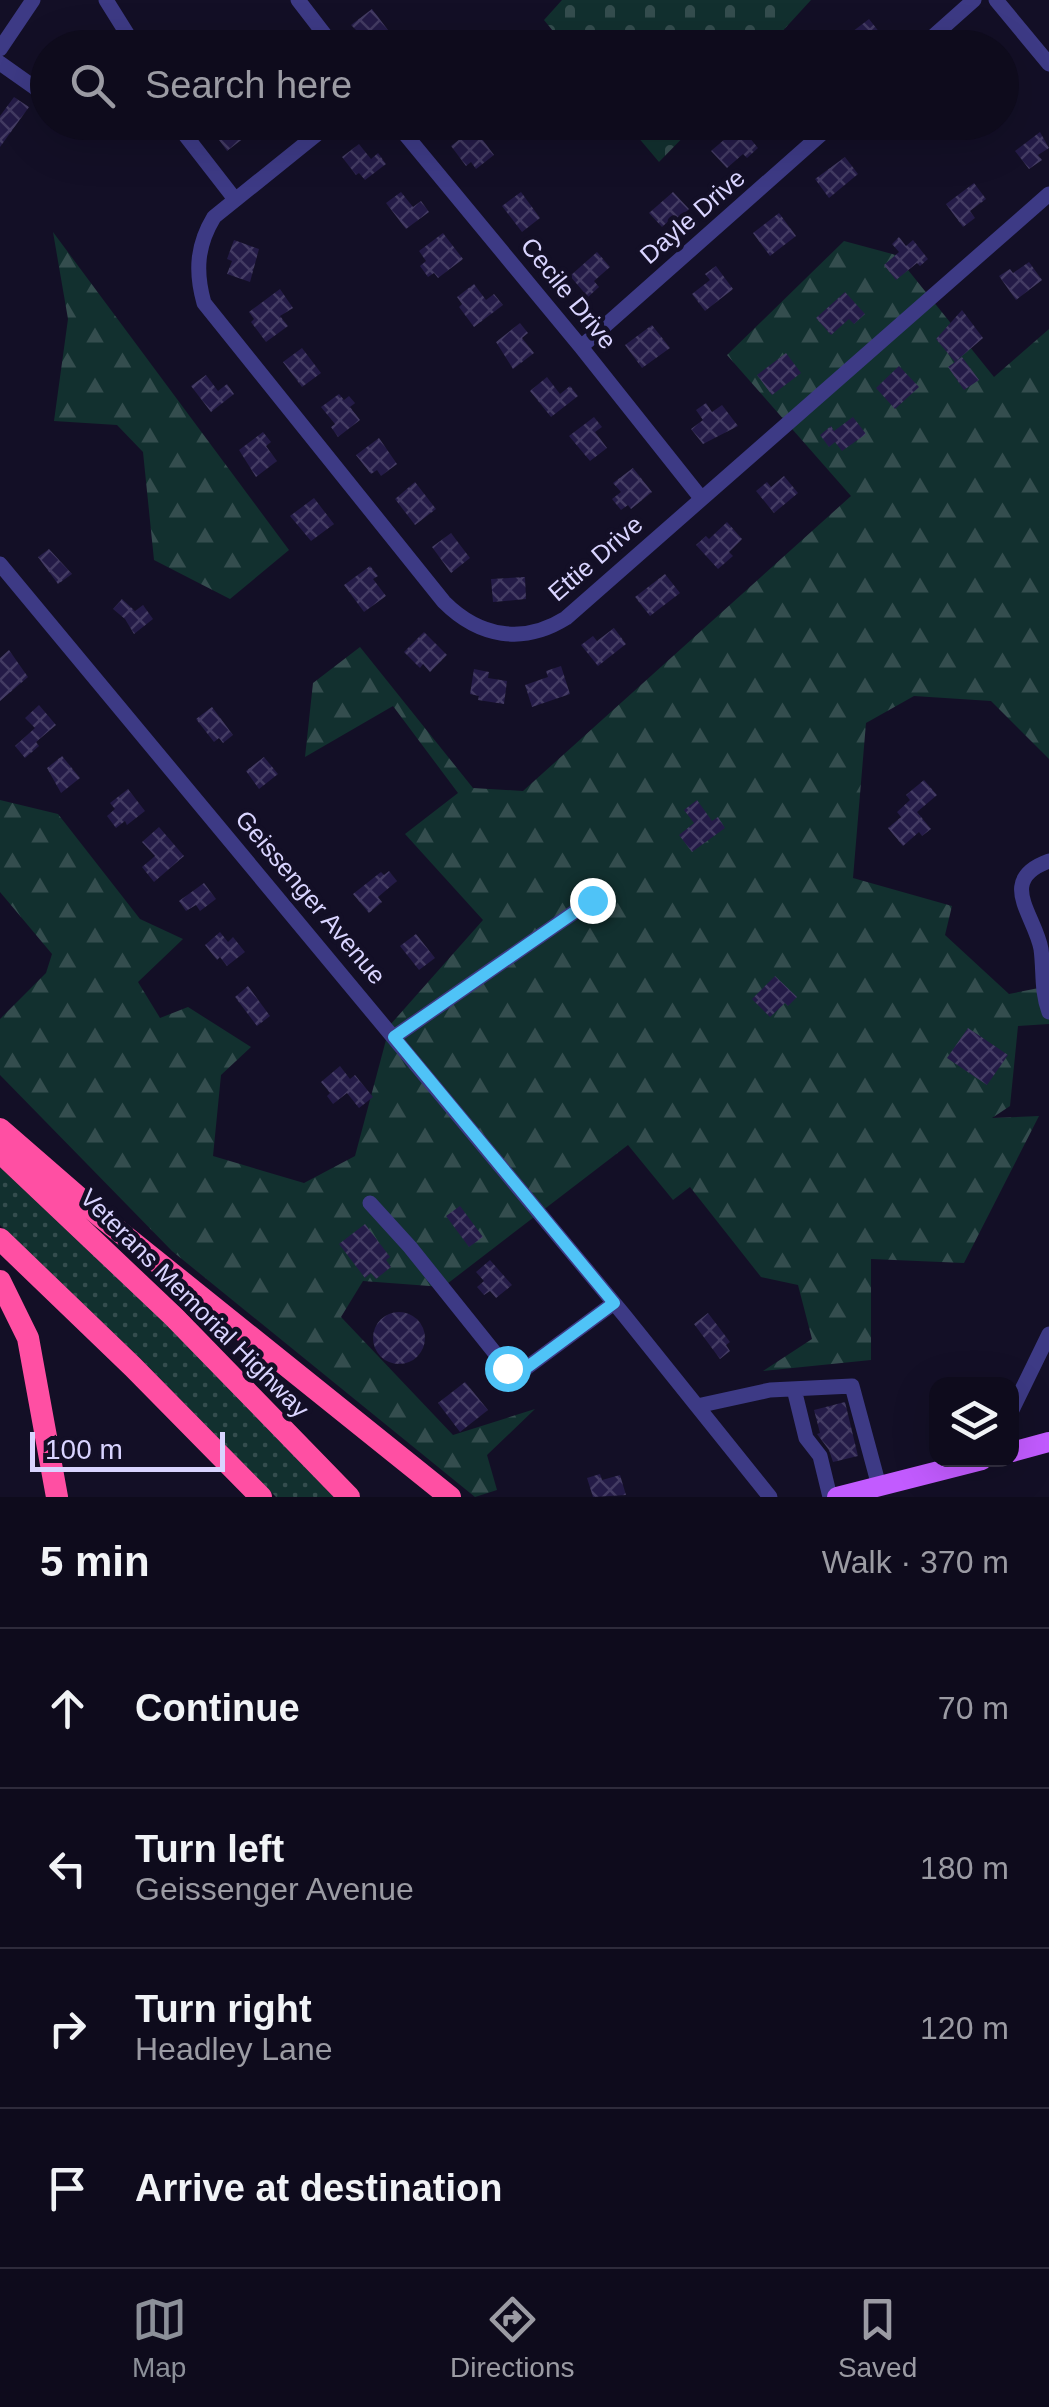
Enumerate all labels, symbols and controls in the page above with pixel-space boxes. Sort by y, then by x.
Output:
search box [30,30,1019,140]
icon: search [65,58,120,113]
text: Search here [145,64,352,106]
street label: Dayle Drive [634,163,750,269]
street label: Cecile Drive [516,232,622,354]
street label: Ettie Drive [542,510,648,606]
street label: Geissenger Avenue [230,805,392,989]
route end [570,878,616,924]
street label: Veterans Memorial Highway [75,1183,315,1423]
route start [485,1346,531,1392]
map controls [929,1377,1019,1467]
button: layers [929,1377,1019,1467]
scale bar [30,1427,225,1472]
text: 100 m [45,1434,123,1465]
text: 5 min [40,1538,150,1585]
text: Walk · 370 m [822,1544,1009,1580]
icon: ahead [40,1681,95,1736]
text: Continue [135,1687,300,1729]
text: 70 m [938,1690,1009,1726]
text: Turn left [135,1828,284,1870]
icon: left [40,1841,95,1896]
text: 180 m [920,1850,1009,1886]
text: Geissenger Avenue [135,1871,414,1907]
text: Turn right [135,1988,312,2030]
icon: right [40,2001,95,2056]
text: 120 m [920,2010,1009,2046]
text: Headley Lane [135,2031,332,2067]
icon: arrive [40,2161,95,2216]
text: Arrive at destination [135,2167,502,2209]
tab: Map [132,2292,187,2384]
tab: Directions [450,2292,575,2384]
tab: Saved [838,2292,917,2384]

